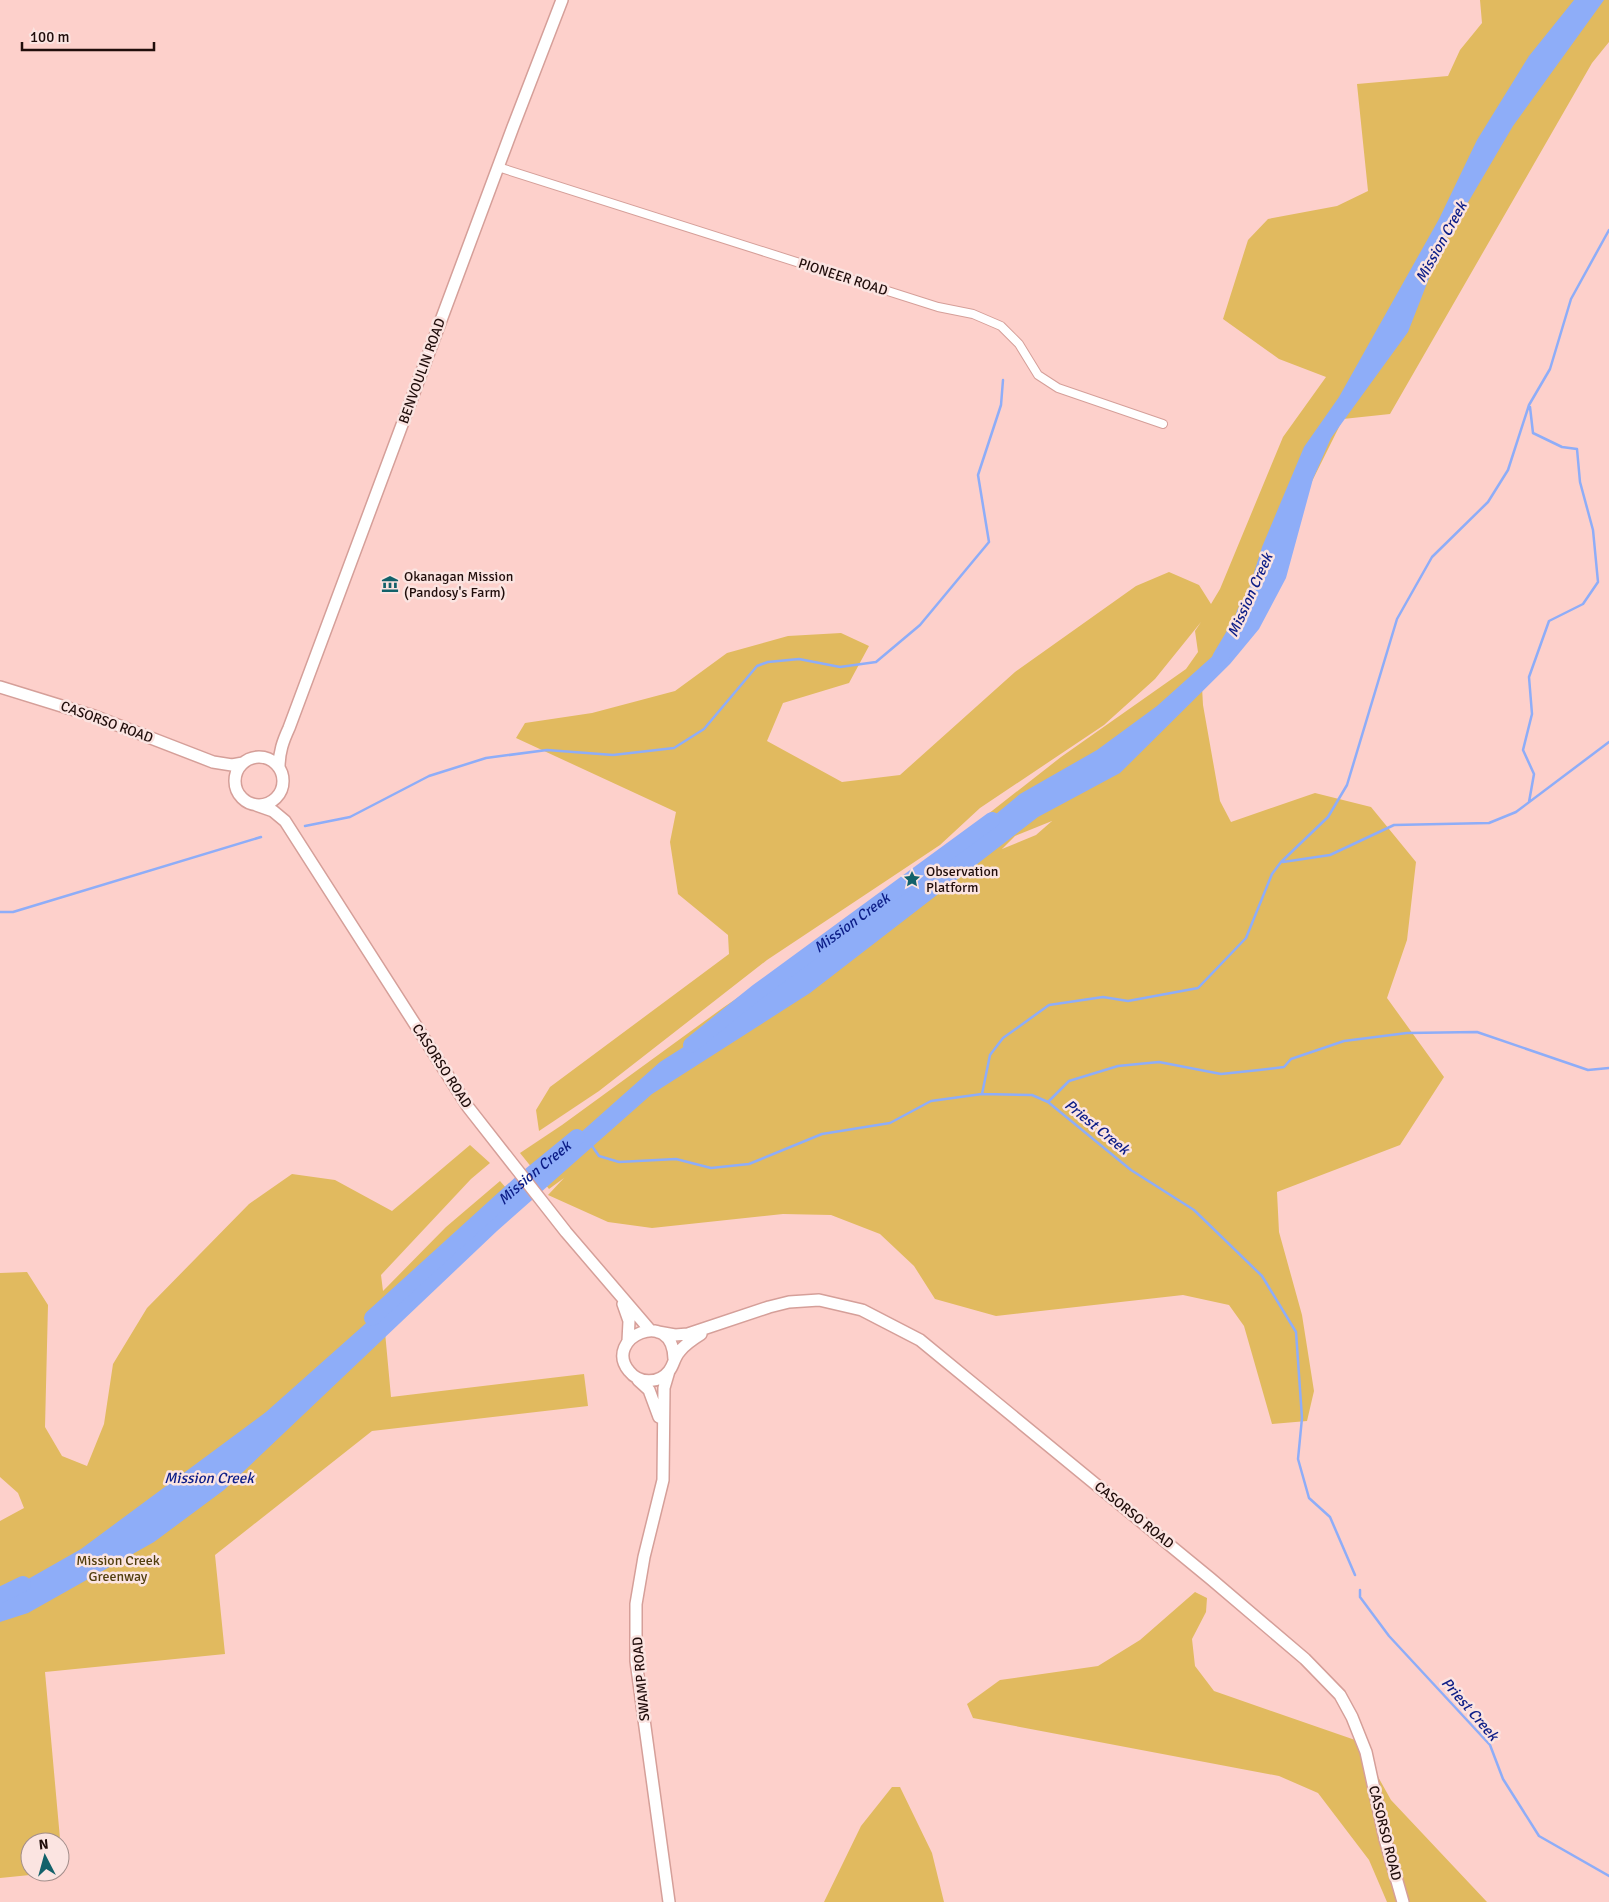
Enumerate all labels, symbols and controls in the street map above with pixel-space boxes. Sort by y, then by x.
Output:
scale bar [22,20,155,52]
text: 100 m [30,28,70,46]
water label: Mission Creek [1411,197,1471,286]
street label: PIONEER ROAD [796,255,890,299]
street label: BENVOULIN ROAD [395,316,449,426]
water label: Mission Creek [1224,549,1277,640]
place label: Okanagan Mission (Pandosy's Farm) [404,568,513,601]
museum icon: Okanagan Mission (Pandosy's Farm) [380,574,400,594]
street label: CASORSO ROAD [58,697,156,747]
place label: Observation Platform [926,863,998,896]
place icon: Observation Platform [902,869,922,889]
water label: Mission Creek [810,888,894,956]
street label: CASORSO ROAD [408,1021,476,1111]
water label: Priest Creek [1061,1096,1134,1159]
water label: Mission Creek [494,1136,576,1208]
water label: Mission Creek [164,1469,255,1487]
street label: CASORSO ROAD [1091,1478,1177,1552]
park label: Mission Creek Greenway [76,1552,160,1585]
street label: SWAMP ROAD [629,1636,653,1722]
water label: Priest Creek [1438,1674,1503,1745]
street label: CASORSO ROAD [1365,1784,1405,1882]
north arrow [20,1832,70,1882]
text: N [38,1836,49,1854]

